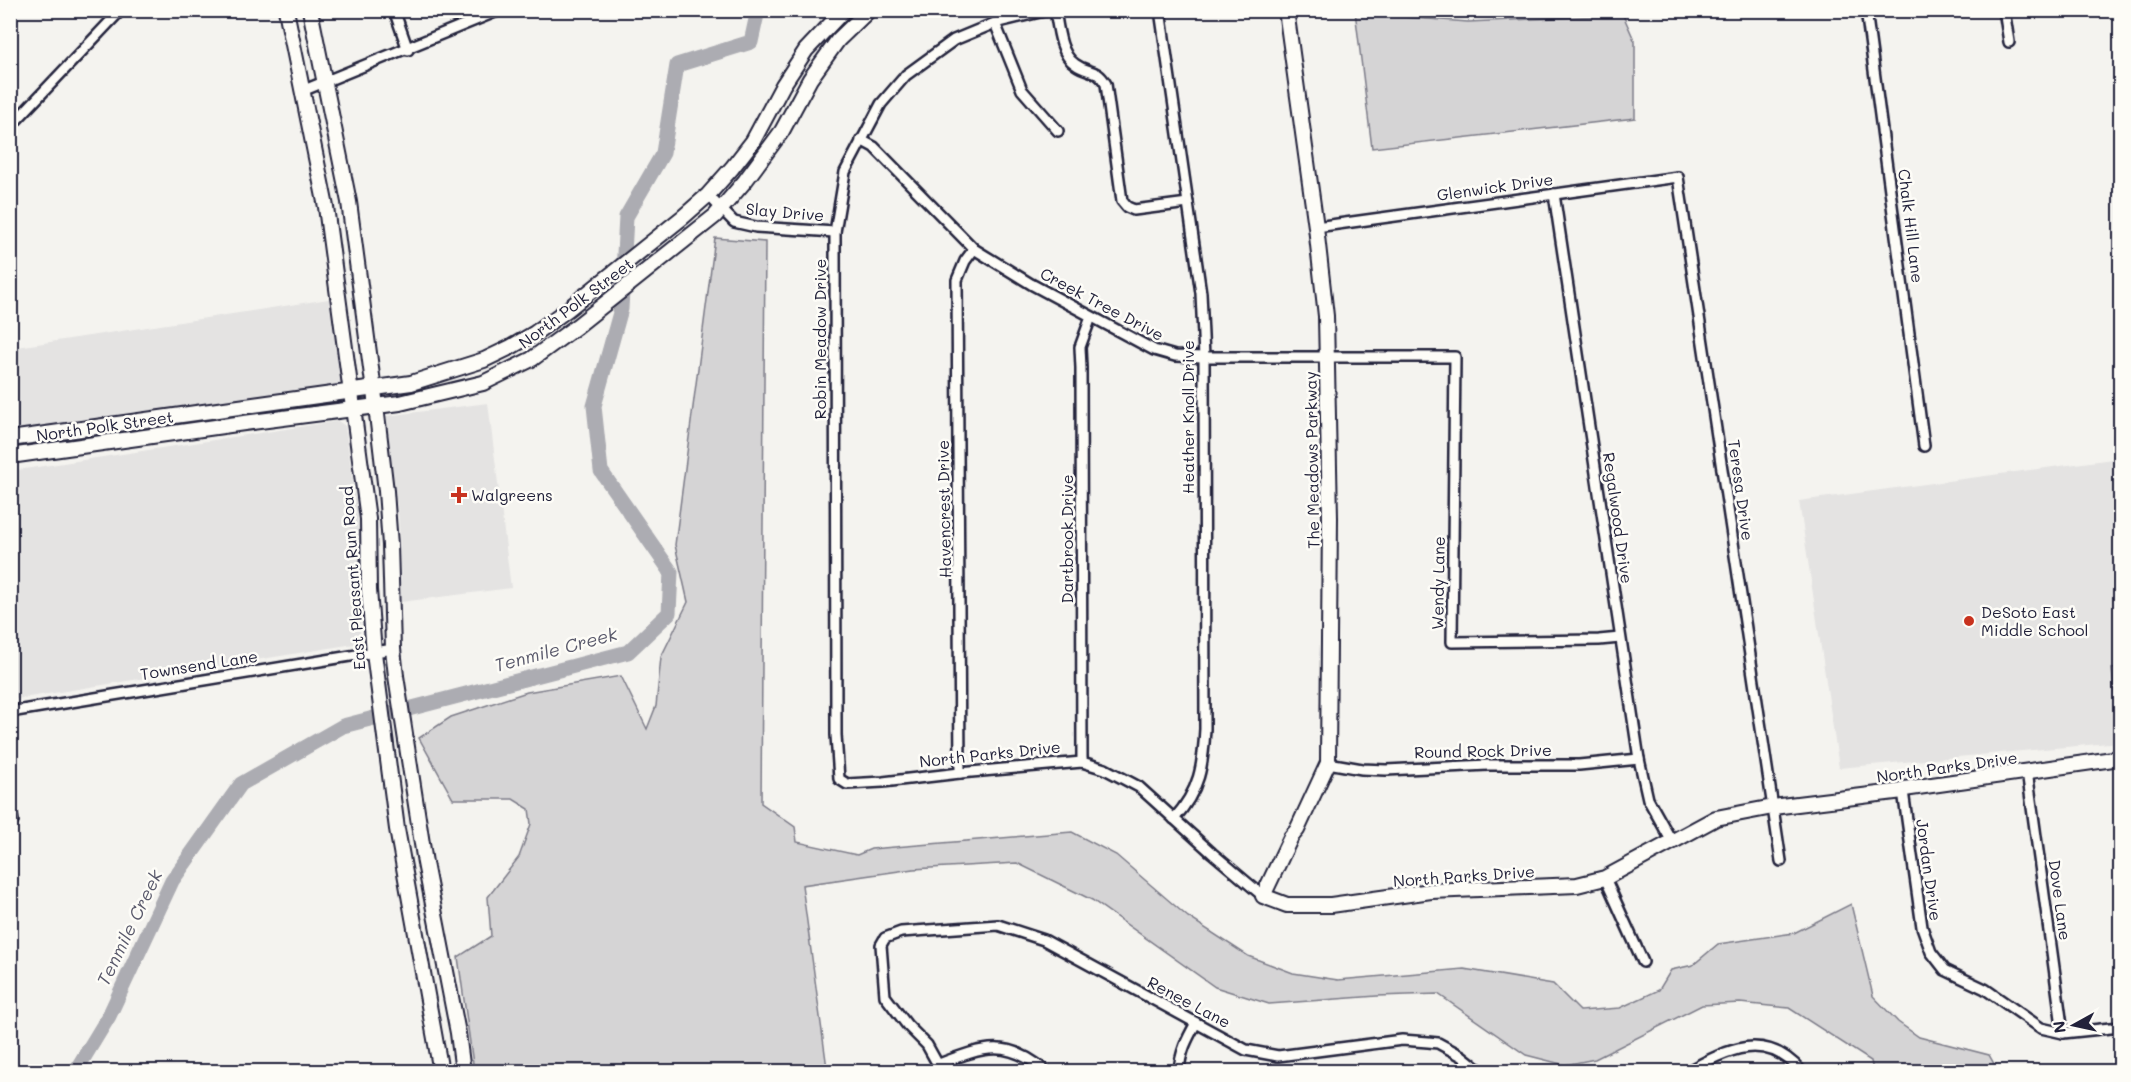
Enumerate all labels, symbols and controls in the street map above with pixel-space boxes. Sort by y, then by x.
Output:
street label: Glenwick Drive [1435,168,1554,205]
street label: Chalk Hill Lane [1894,168,1929,284]
street label: Slay Drive [745,198,825,225]
street label: North Polk Street [514,253,637,353]
street label: Robin Meadow Drive [809,259,830,419]
street label: Creek Tree Drive [1037,262,1168,345]
street label: Heather Knoll Drive [1177,340,1198,494]
street label: The Meadows Parkway [1299,371,1324,549]
street label: North Polk Street [35,405,175,446]
street label: Teresa Drive [1724,438,1759,542]
street label: Havencrest Drive [932,440,955,578]
street label: Regalwood Drive [1599,451,1638,585]
street label: Dartbrook Drive [1056,474,1077,604]
place label: Walgreens [471,484,553,505]
street label: East Pleasant Run Road [336,485,369,671]
marker: Walgreens [452,488,466,502]
street label: Wendy Lane [1426,536,1449,630]
place label: DeSoto East Middle School [1981,601,2088,640]
marker: DeSoto East Middle School [1962,614,1976,628]
water label: Tenmile Creek [492,621,620,677]
street label: Townsend Lane [139,645,259,684]
street label: North Parks Drive [918,736,1062,771]
street label: Round Rock Drive [1414,739,1552,762]
street label: North Parks Drive [1875,746,2019,787]
street label: Jordan Drive [1912,818,1947,922]
street label: Dove Lane [2044,858,2077,942]
street label: North Parks Drive [1392,860,1536,891]
water label: Tenmile Creek [91,865,168,990]
street label: Renee Lane [1144,971,1234,1032]
north arrow [2044,995,2104,1055]
text: N [2047,1020,2070,1035]

